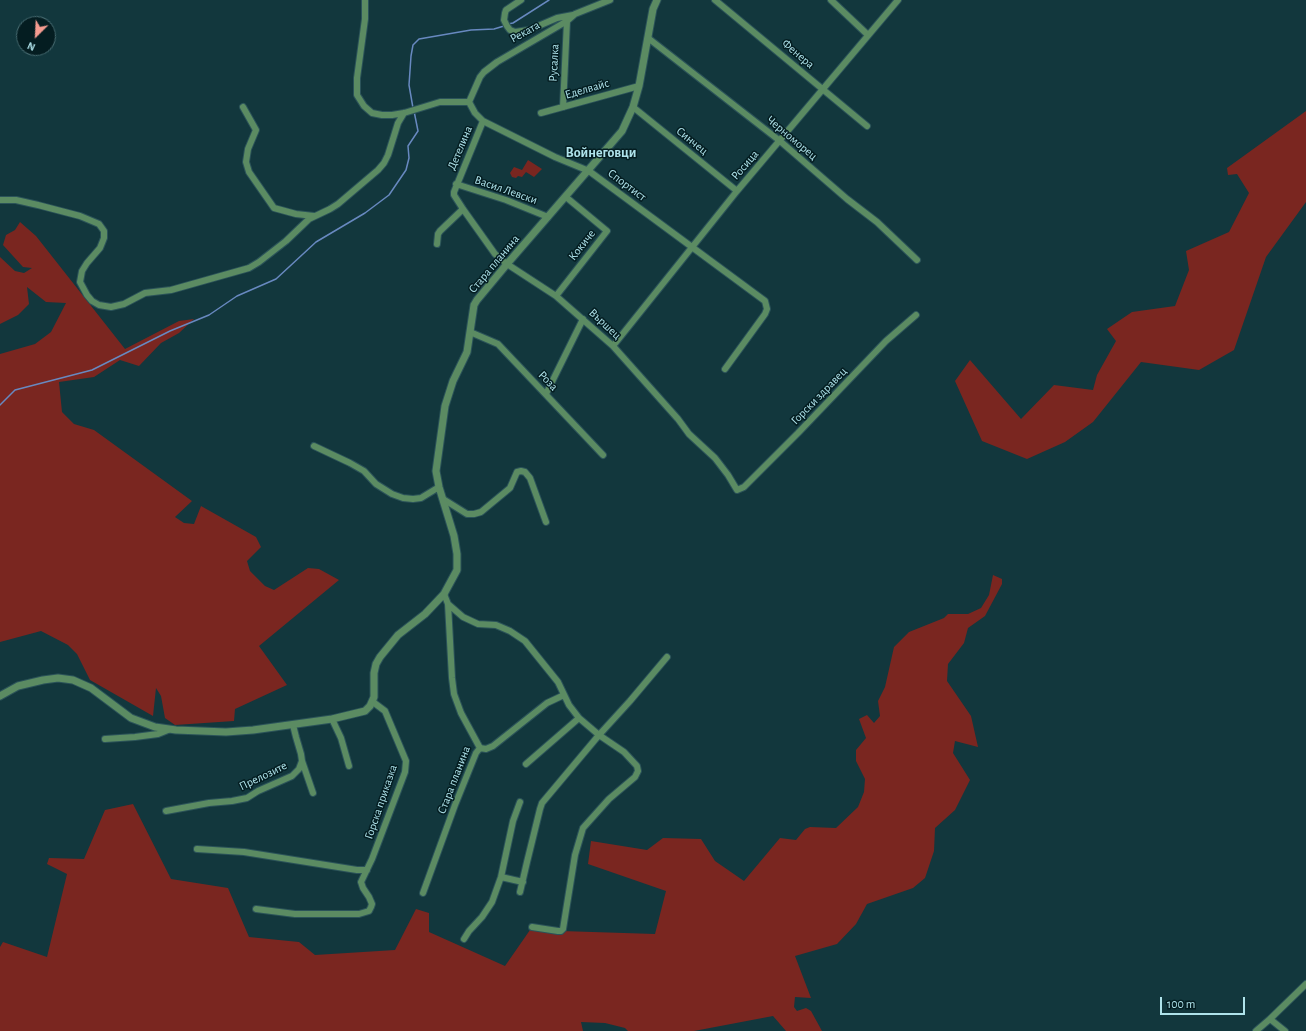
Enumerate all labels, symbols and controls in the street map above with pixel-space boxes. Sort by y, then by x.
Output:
north arrow [16,16,56,56]
street label: Реката [508,18,542,46]
street label: Фенера [779,36,817,72]
text: N [26,40,37,53]
street label: Русалка [546,44,562,82]
street label: Еделвайс [563,76,611,102]
street label: Черноморец [764,113,820,163]
street label: Детелина [444,124,476,172]
street label: Синчец [673,124,711,158]
district label: Войнеговци [566,145,636,161]
street label: Росица [728,147,762,183]
street label: Спортист [605,166,649,204]
street label: Васил Левски [473,173,539,207]
street label: Кокиче [565,227,599,263]
street label: Стара планина [465,232,523,296]
street label: Вършец [586,306,624,342]
street label: Горски здравец [788,364,850,428]
street label: Роза [535,368,561,394]
street label: Стара планина [434,744,474,816]
street label: Прелозите [237,758,289,794]
street label: Горска приказка [361,763,401,841]
scale bar [1162,989,1247,1015]
text: 100 m [1167,998,1195,1010]

